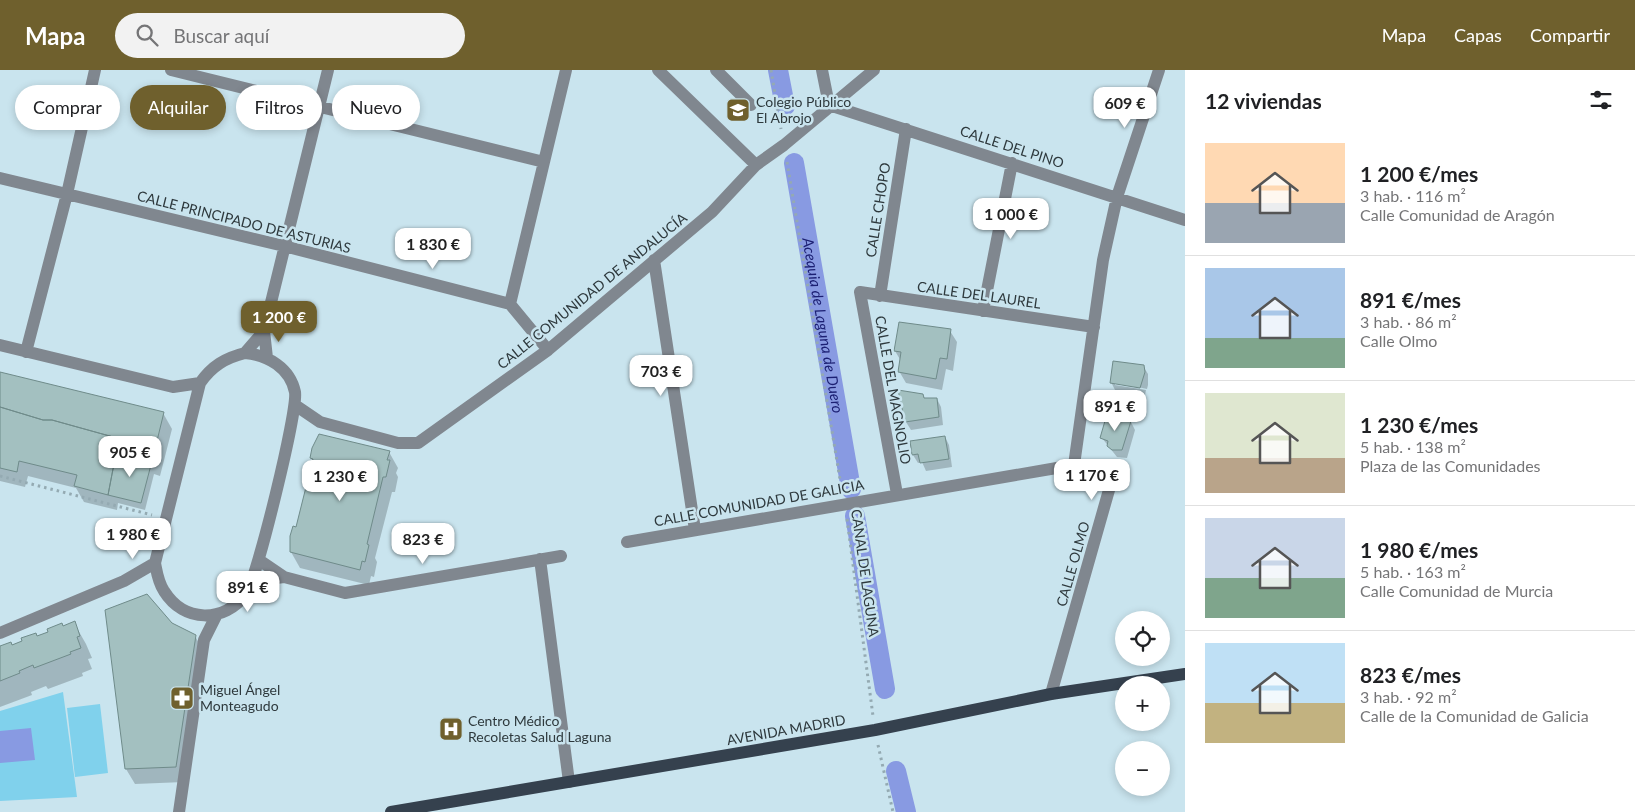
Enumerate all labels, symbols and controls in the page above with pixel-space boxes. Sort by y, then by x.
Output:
search box [115,13,465,58]
text: Mapa [25,21,85,50]
icon: search [133,21,161,49]
text: Buscar aquí [173,24,269,47]
text: Mapa [1382,24,1426,46]
text: Capas [1454,24,1502,46]
text: Compartir [1530,24,1610,46]
chip: Comprar [15,85,120,130]
chip: Alquilar [130,85,226,130]
chip: Filtros [236,85,322,130]
chip: Nuevo [332,85,420,130]
icon: filters [1587,86,1615,114]
pin: 609 € [1090,87,1160,129]
text: 12 viviendas [1205,88,1322,113]
place label: Colegio Público El Abrojo [756,93,851,126]
text: 609 € [1104,93,1146,112]
school or university icon: Colegio Público El Abrojo [725,97,751,123]
street label: CALLE DEL PINO [958,122,1066,171]
street label: CALLE CHOPO [862,161,893,259]
text: 1 200 €/mes [1360,161,1478,186]
icon: home [1245,163,1305,223]
text: 3 hab. · 116 m² [1360,186,1466,205]
street label: CALLE PRINCIPADO DE ASTURIAS [135,187,353,256]
pin: 1 000 € [965,198,1057,240]
text: 1 000 € [984,204,1038,223]
text: Calle Comunidad de Aragón [1360,205,1555,224]
street label: CALLE COMUNIDAD DE ANDALUCÍA [493,208,690,372]
pin: 1 830 € [387,228,479,270]
text: 1 830 € [406,234,460,253]
water label: Acequia de Laguna de Duero [799,235,848,415]
street label: CALLE DEL LAUREL [916,277,1042,312]
text: 891 €/mes [1360,287,1461,312]
icon: home [1245,288,1305,348]
pin: 1 200 € [233,300,325,343]
text: 1 200 € [252,307,306,326]
text: 3 hab. · 86 m² [1360,312,1457,331]
street label: CALLE DEL MAGNOLIO [872,314,915,466]
text: Calle Olmo [1360,331,1437,350]
pin: 703 € [626,354,696,397]
text: 703 € [640,361,682,380]
pin: 891 € [1080,390,1150,432]
text: 891 € [1094,396,1136,415]
text: 1 230 €/mes [1360,412,1478,437]
icon: home [1245,413,1305,473]
pin: 905 € [95,436,165,478]
text: 5 hab. · 138 m² [1360,437,1466,456]
text: 905 € [109,442,151,461]
text: Plaza de las Comunidades [1360,456,1541,475]
pin: 1 170 € [1046,458,1138,501]
pin: 1 230 € [294,460,386,502]
text: 1 170 € [1065,465,1119,484]
text: 1 230 € [313,466,367,485]
street label: CALLE COMUNIDAD DE GALICIA [653,476,866,529]
street label: CANAL DE LAGUNA [848,508,883,638]
pin: 1 980 € [87,518,179,560]
street label: CALLE OLMO [1052,519,1093,608]
pin: 823 € [388,522,458,565]
text: 1 980 € [106,524,160,543]
text: 823 € [402,529,444,548]
text: 1 980 €/mes [1360,537,1478,562]
icon: home [1245,538,1305,598]
text: 5 hab. · 163 m² [1360,562,1466,581]
pin: 891 € [213,570,283,613]
text: 891 € [227,577,269,596]
text: Calle Comunidad de Murcia [1360,581,1553,600]
map controls [1115,611,1170,796]
button: locate [1115,611,1170,666]
text: 823 €/mes [1360,662,1461,687]
icon: home [1245,663,1305,723]
button: + [1115,676,1170,731]
place label: Miguel Ángel Monteagudo [200,681,280,714]
pharmacy icon: Miguel Ángel Monteagudo [169,685,195,711]
text: 3 hab. · 92 m² [1360,687,1457,706]
text: Calle de la Comunidad de Galicia [1360,706,1589,725]
street label: AVENIDA MADRID [725,711,847,748]
place label: Centro Médico Recoletas Salud Laguna [468,712,612,745]
hospital icon: Centro Médico Recoletas Salud Laguna [438,716,464,742]
button: − [1115,741,1170,796]

